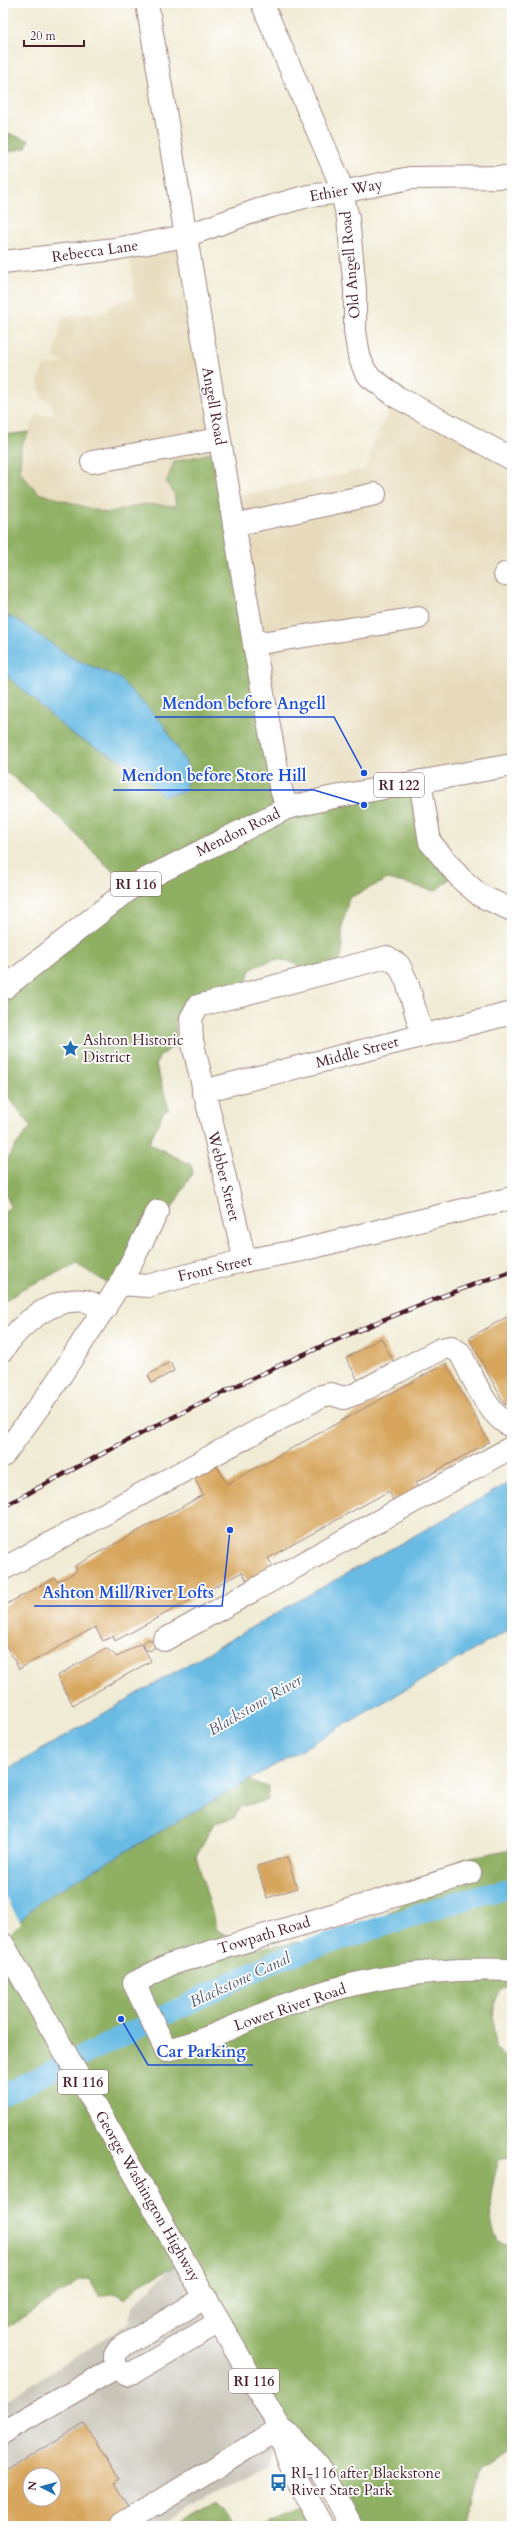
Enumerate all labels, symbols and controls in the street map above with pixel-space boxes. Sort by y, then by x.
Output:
scale bar [24,22,84,48]
text: 20 m [30,28,57,44]
street label: Ethier Way [308,174,384,206]
street label: Old Angell Road [335,210,365,320]
street label: Rebecca Lane [50,235,140,267]
street label: Angell Road [197,365,231,447]
callout: Mendon before Angell [155,689,334,717]
text: Mendon before Angell [162,693,326,715]
callout: Mendon before Store Hill [113,762,314,790]
text: Mendon before Store Hill [122,765,307,787]
road number: RI 122 [374,773,424,797]
street label: Mendon Road [193,803,283,861]
road number: RI 116 [111,872,161,896]
place label: Ashton Historic District [83,1030,184,1067]
street label: Middle Street [313,1031,401,1073]
place icon: Ashton Historic District [60,1039,80,1059]
street label: Webber Street [203,1128,245,1223]
street label: Front Street [176,1250,254,1286]
callout: Ashton Mill/River Lofts [34,1578,222,1606]
text: Ashton Mill/River Lofts [42,1582,214,1604]
water label: Blackstone River [204,1669,307,1741]
street label: Towpath Road [215,1911,313,1959]
water label: Blackstone Canal [186,1947,295,2013]
street label: Lower River Road [231,1978,349,2036]
callout: Car Parking [148,2037,253,2065]
text: Car Parking [156,2041,246,2063]
road number: RI 116 [58,2070,108,2094]
street label: George Washington Highway [91,2107,205,2285]
road number: RI 116 [229,2369,279,2393]
place label: RI-116 after Blackstone River State Park [291,2463,441,2500]
north arrow [22,2467,62,2507]
bus stop icon: RI-116 after Blackstone River State Park [268,2472,288,2492]
text: N [25,2480,41,2492]

